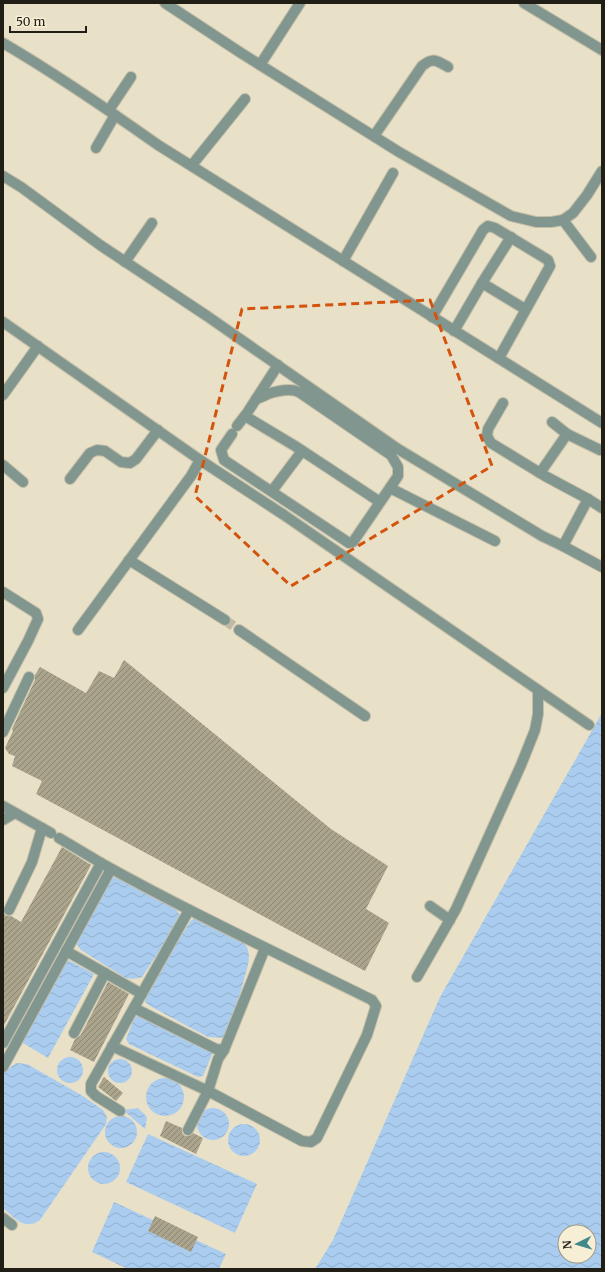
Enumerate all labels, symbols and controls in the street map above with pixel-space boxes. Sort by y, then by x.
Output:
scale bar [10,8,86,34]
text: 50 m [16,14,45,29]
north arrow [557,1224,597,1264]
text: N [560,1240,574,1250]

